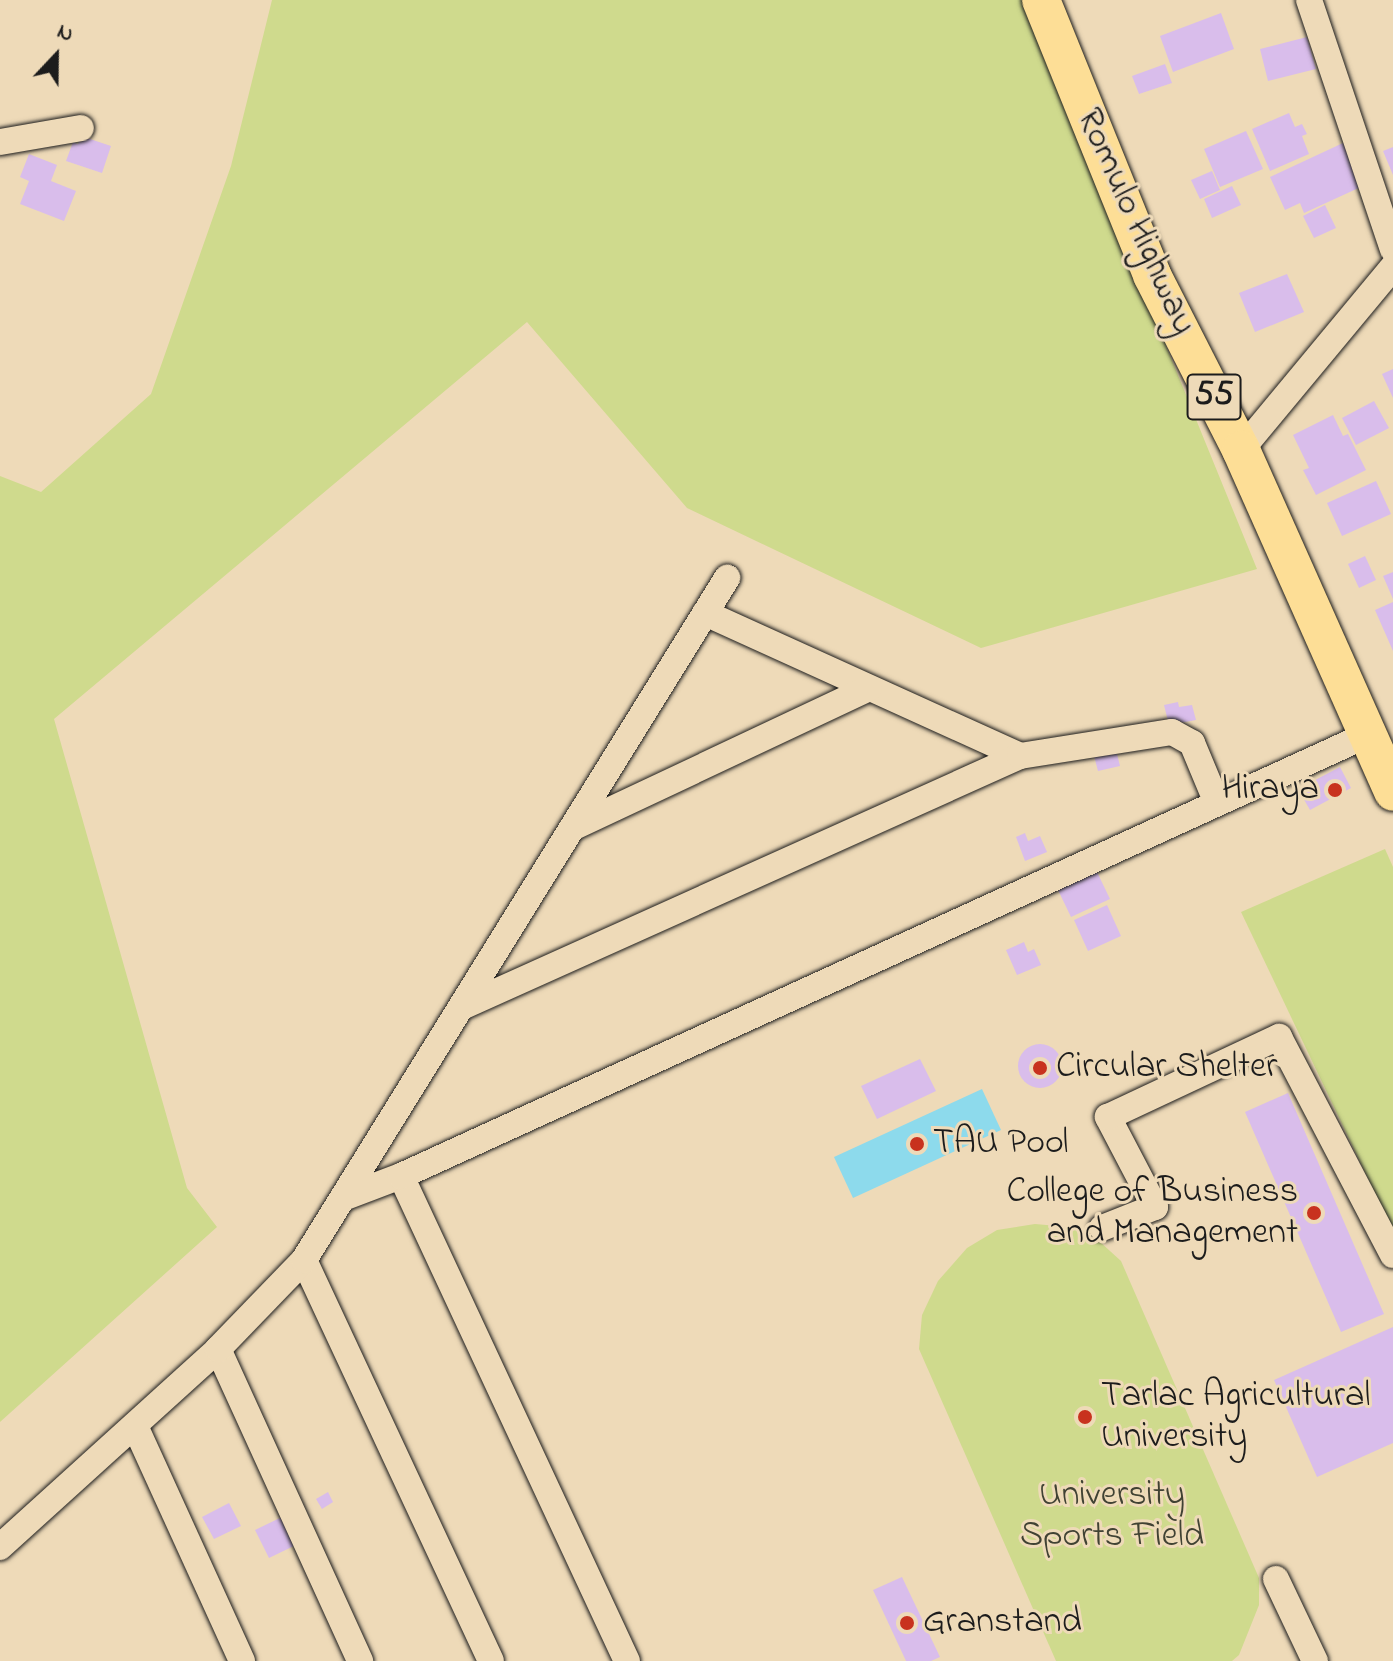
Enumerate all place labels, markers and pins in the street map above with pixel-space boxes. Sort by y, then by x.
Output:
place label: Hiraya [1222,768,1319,812]
marker: Hiraya [1326,781,1344,799]
place label: Circular Shelter [1056,1046,1277,1090]
marker: Circular Shelter [1031,1059,1049,1077]
place label: TAU Pool [933,1122,1069,1166]
marker: TAU Pool [908,1135,926,1153]
place label: College of Business and Management [1007,1170,1298,1255]
marker: College of Business and Management [1305,1204,1323,1222]
place label: Tarlac Agricultural University [1101,1374,1370,1459]
marker: Tarlac Agricultural University [1076,1408,1094,1426]
place label: Granstand [923,1601,1082,1645]
marker: Granstand [898,1614,916,1632]

